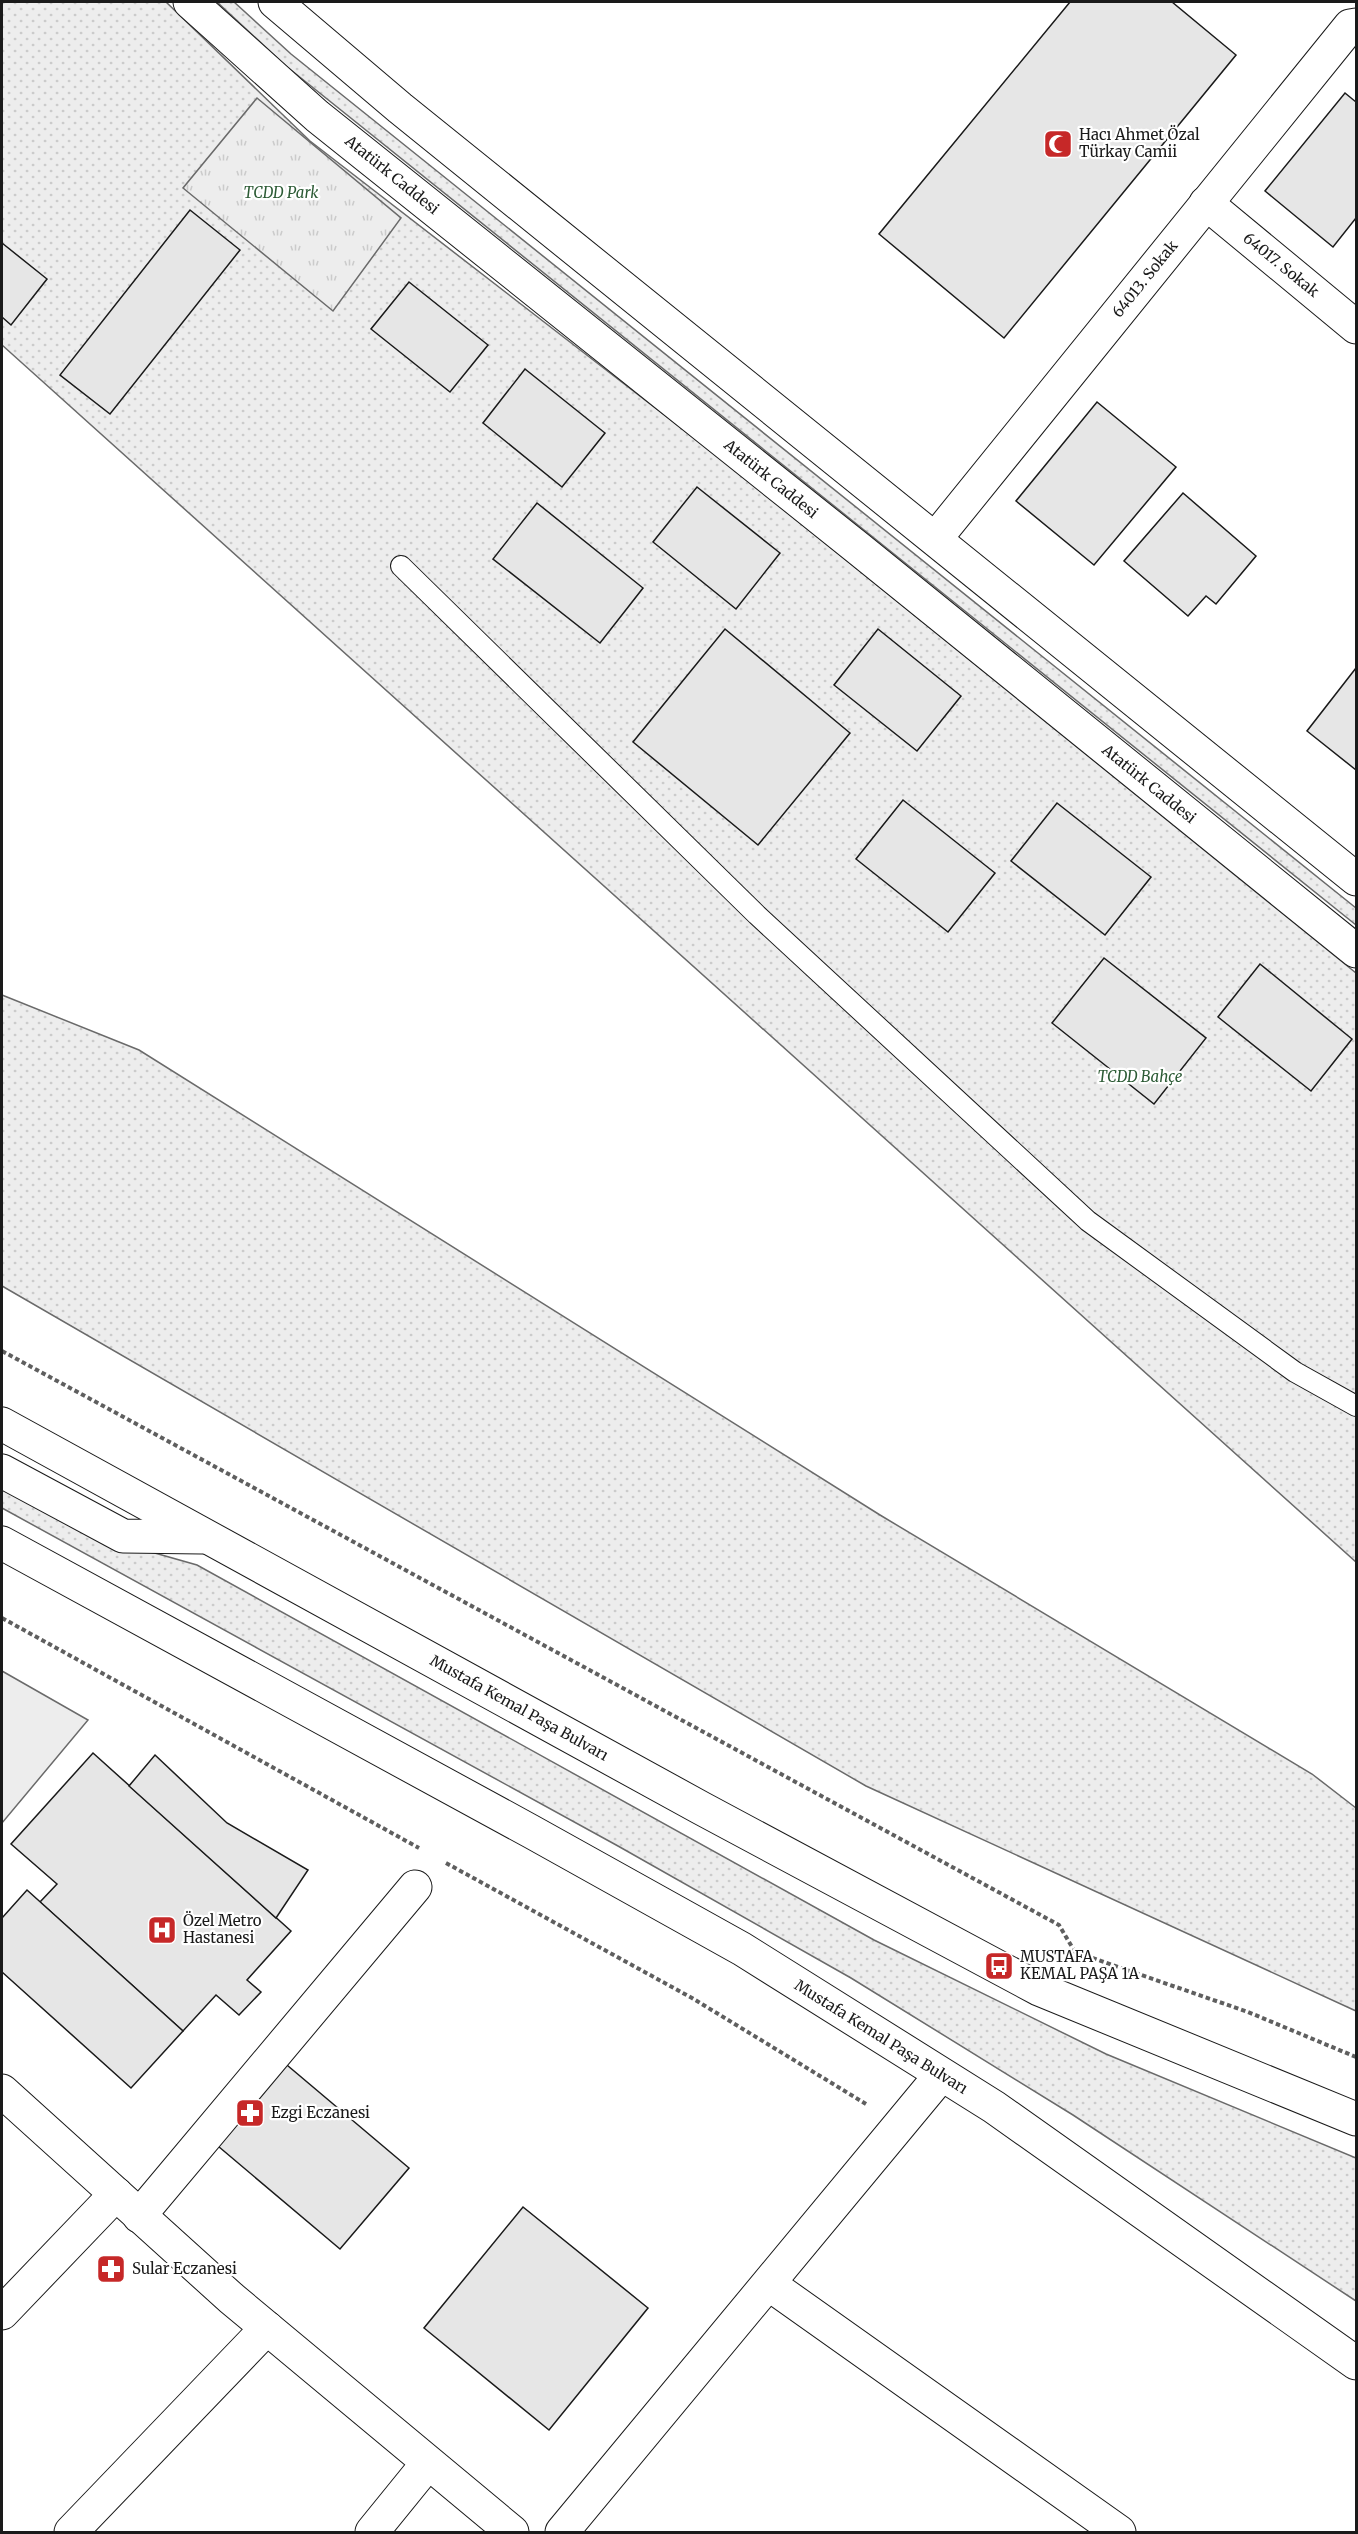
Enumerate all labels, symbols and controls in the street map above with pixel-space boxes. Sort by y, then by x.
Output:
place label: Hacı Ahmet Özal Türkay Camii [1079,124,1200,161]
mosque icon: Hacı Ahmet Özal Türkay Camii [1042,128,1074,160]
street label: Atatürk Caddesi [341,130,443,218]
park label: TCDD Park [244,183,319,202]
street label: 64017. Sokak [1240,228,1323,301]
street label: 64013. Sokak [1108,236,1182,321]
street label: Atatürk Caddesi [720,434,822,522]
street label: Atatürk Caddesi [1098,739,1200,827]
park label: TCDD Bahçe [1098,1067,1183,1086]
street label: Mustafa Kemal Paşa Bulvarı [427,1651,612,1765]
place label: Özel Metro Hastanesi [183,1910,262,1947]
hospital icon: Özel Metro Hastanesi [146,1914,178,1946]
place label: MUSTAFA KEMAL PAŞA 1A [1020,1947,1140,1983]
bus stop icon: MUSTAFA KEMAL PAŞA 1A [983,1950,1015,1982]
street label: Mustafa Kemal Paşa Bulvarı [791,1975,972,2098]
pharmacy icon: Ezgi Eczanesi [234,2097,266,2129]
place label: Ezgi Eczanesi [271,2103,370,2122]
pharmacy icon: Sular Eczanesi [95,2253,127,2285]
place label: Sular Eczanesi [132,2259,237,2278]

